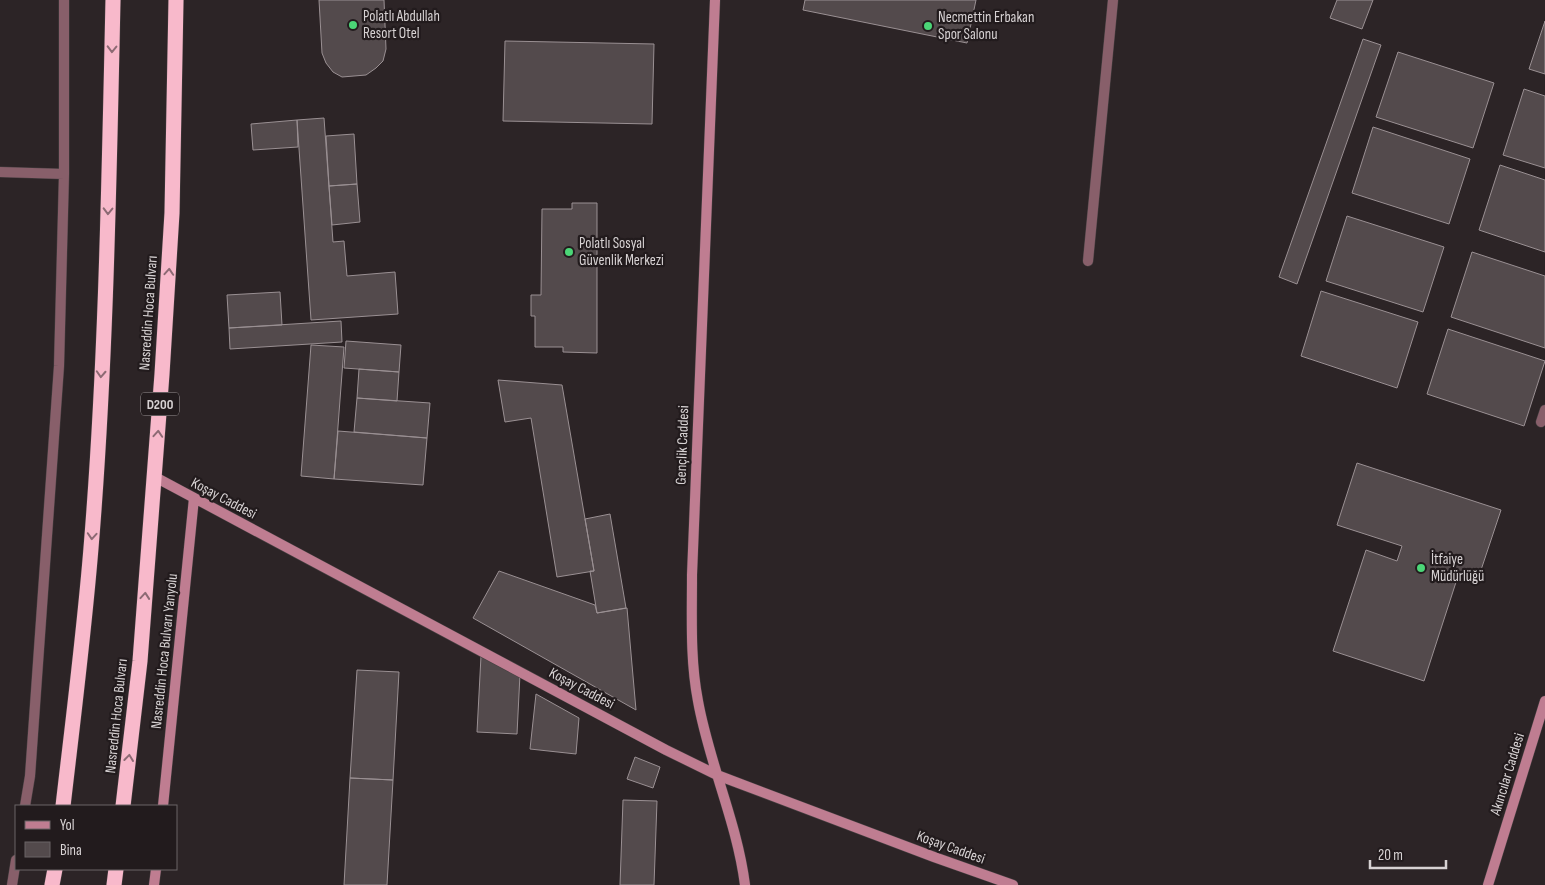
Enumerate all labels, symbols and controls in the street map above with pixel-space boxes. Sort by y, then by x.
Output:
place label: Polatlı Abdullah Resort Otel [363,7,440,43]
place label: Necmettin Erbakan Spor Salonu [938,8,1034,44]
marker: Polatlı Abdullah Resort Otel [347,19,359,31]
marker: Necmettin Erbakan Spor Salonu [922,20,934,32]
one-way arrow [107,45,117,53]
one-way arrow [103,208,113,215]
place label: Polatlı Sosyal Güvenlik Merkezi [579,234,664,270]
marker: Polatlı Sosyal Güvenlik Merkezi [563,246,575,258]
street label: Nasreddin Hoca Bulvarı [135,255,162,371]
one-way arrow [163,268,174,276]
one-way arrow [96,370,107,378]
road number: D200 [141,392,179,416]
street label: Gençlik Caddesi [672,405,693,485]
one-way arrow [152,430,163,438]
street label: Koşay Caddesi [188,473,260,524]
one-way arrow [86,532,97,540]
place label: İtfaiye Müdürlüğü [1431,550,1484,586]
marker: İtfaiye Müdürlüğü [1415,562,1427,574]
street label: Nasreddin Hoca Bulvarı Yanyolu [147,572,182,730]
one-way arrow [140,592,151,600]
street label: Nasreddin Hoca Bulvarı [101,658,132,774]
street label: Koşay Caddesi [546,663,618,714]
street label: Akıncılar Caddesi [1486,731,1529,819]
one-way arrow [123,754,134,762]
legend [15,805,178,870]
text: Yol [60,816,75,835]
street label: Koşay Caddesi [914,826,988,869]
scale bar [1370,838,1446,870]
text: Bina [60,841,82,860]
text: 20 m [1378,846,1403,865]

